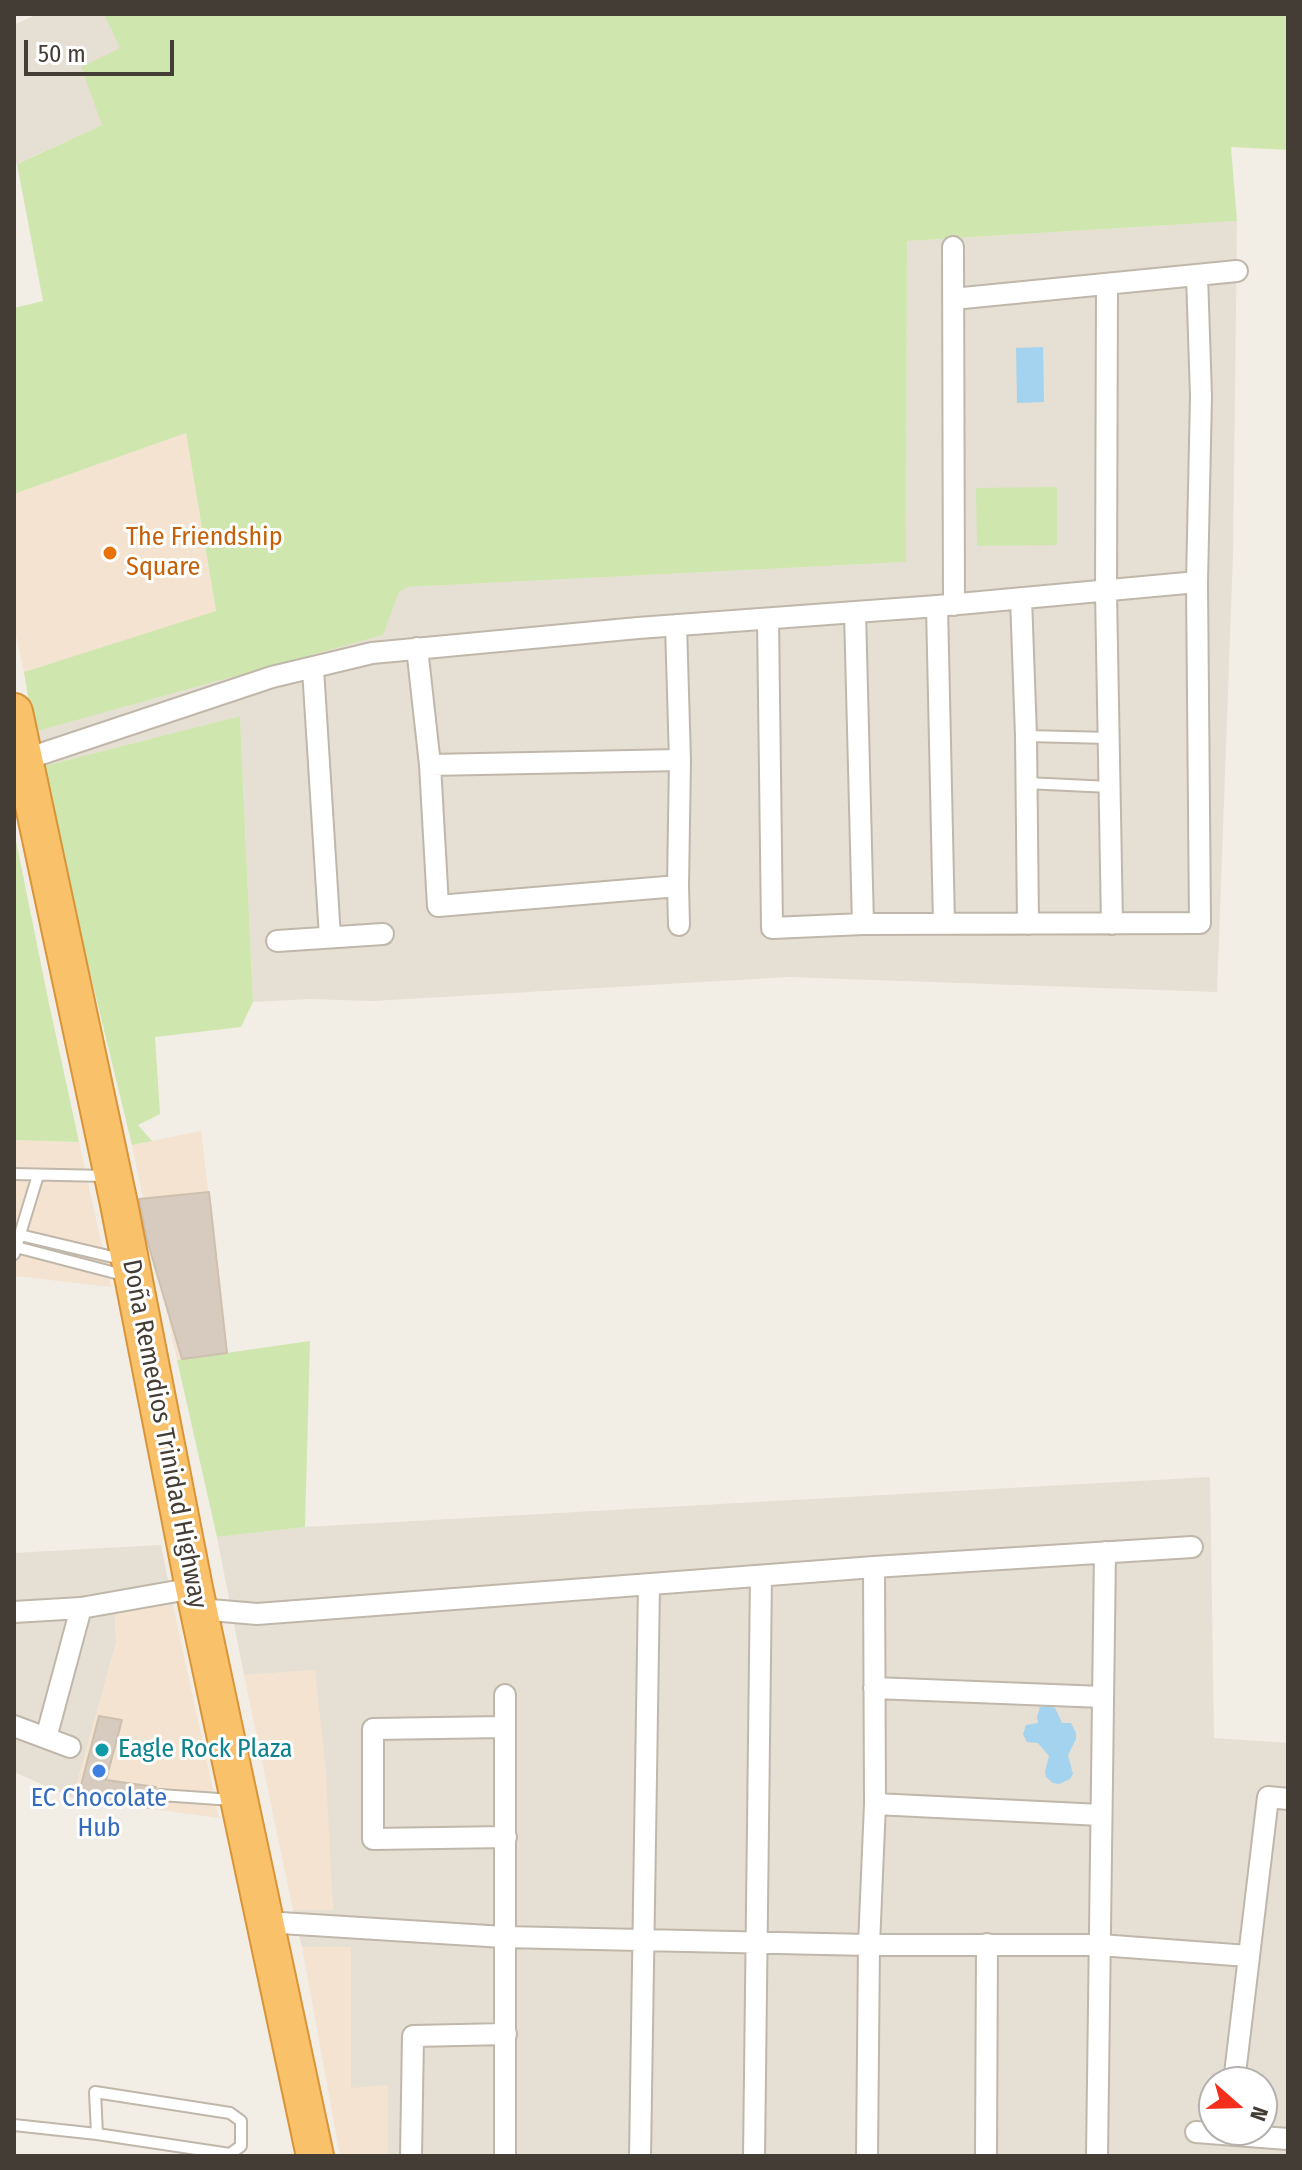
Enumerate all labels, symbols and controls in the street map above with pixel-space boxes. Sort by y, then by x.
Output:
scale bar [28,24,178,74]
text: 50 m [38,40,86,68]
place label: The Friendship Square [126,522,282,584]
marker: The Friendship Square [101,544,119,562]
street label: Doña Remedios Trinidad Highway [115,1257,213,1611]
place label: Eagle Rock Plaza [118,1734,293,1766]
marker: Eagle Rock Plaza [93,1741,111,1759]
marker: EC Chocolate Hub [90,1762,108,1780]
place label: EC Chocolate Hub [31,1783,167,1844]
north arrow [1198,2066,1278,2146]
text: N [1244,2103,1274,2125]

